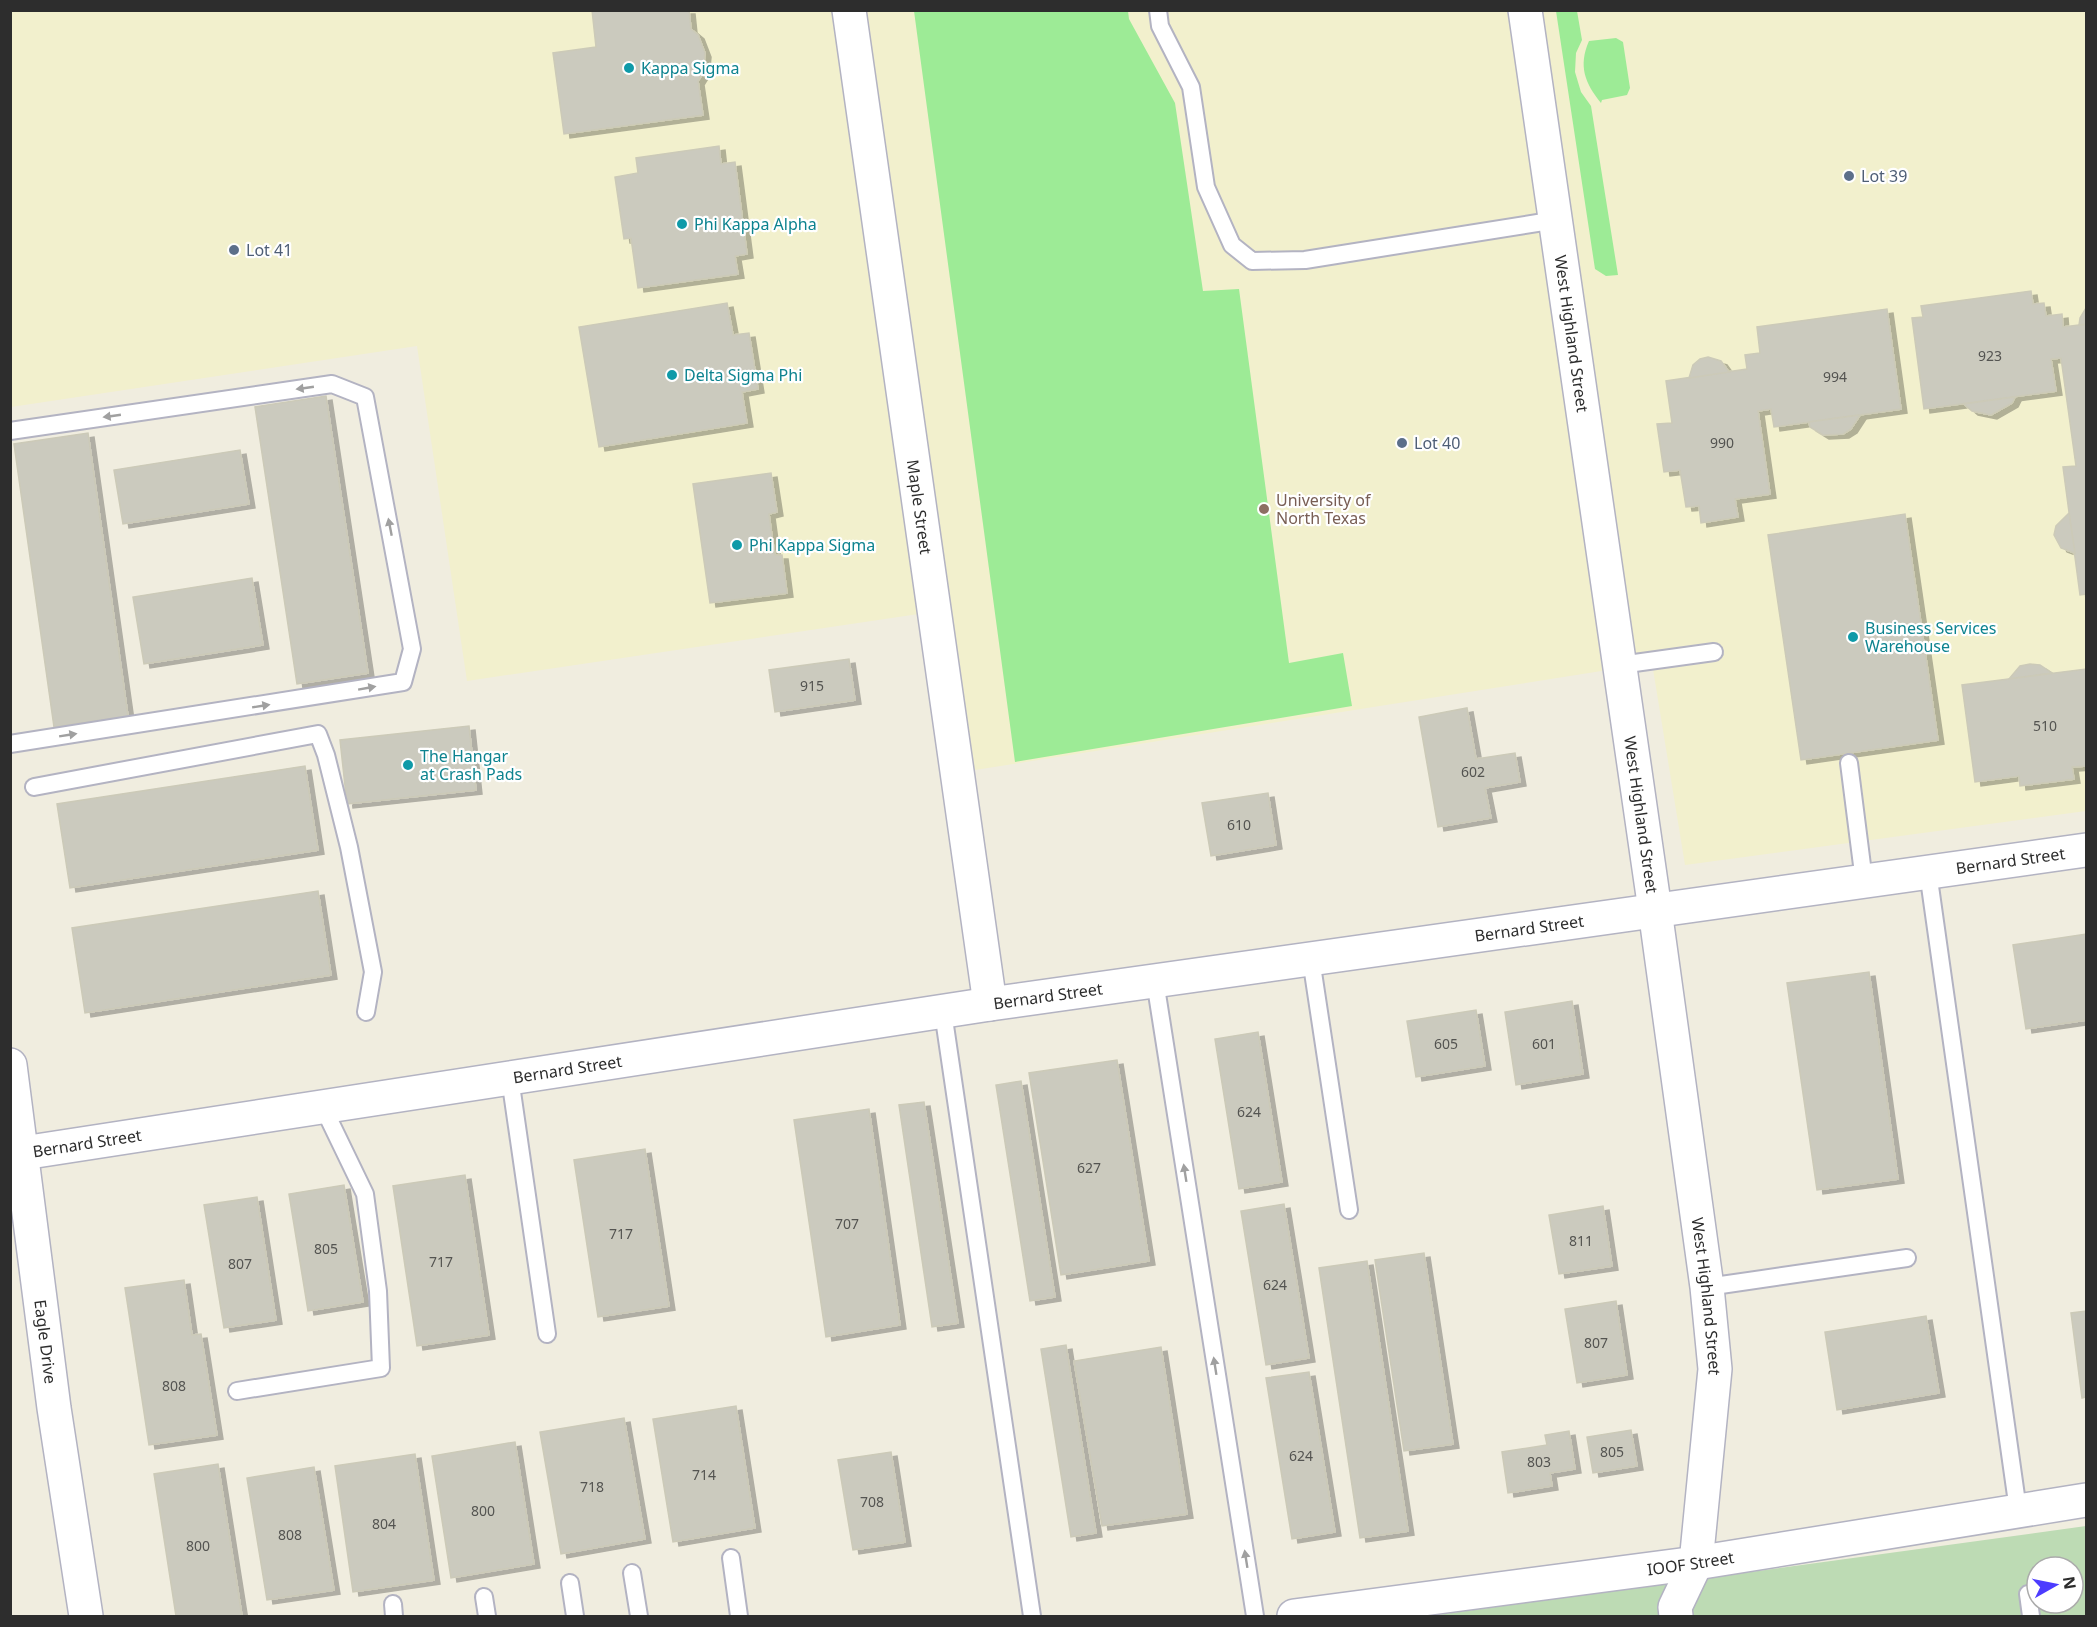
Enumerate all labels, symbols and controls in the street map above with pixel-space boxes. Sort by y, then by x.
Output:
place label: Kappa Sigma [641,57,739,79]
marker: Kappa Sigma [622,61,636,75]
place label: Lot 39 [1861,165,1907,187]
marker: Lot 39 [1842,169,1856,183]
place label: Phi Kappa Alpha [694,213,817,235]
marker: Phi Kappa Alpha [675,217,689,231]
place label: Lot 41 [246,239,292,261]
marker: Lot 41 [227,243,241,257]
street label: West Highland Street [1550,254,1594,414]
house number: 923 [1978,346,2002,365]
place label: Delta Sigma Phi [684,364,802,386]
house number: 994 [1823,367,1847,386]
marker: Delta Sigma Phi [665,368,679,382]
one-way arrow [296,383,315,392]
one-way arrow [103,412,122,421]
place label: Lot 40 [1414,432,1460,454]
house number: 990 [1710,433,1734,452]
marker: Lot 40 [1395,436,1409,450]
street label: Maple Street [902,458,937,556]
place label: University of North Texas [1276,489,1372,529]
marker: University of North Texas [1257,502,1271,516]
one-way arrow [385,518,394,537]
place label: Phi Kappa Sigma [749,534,875,556]
marker: Phi Kappa Sigma [730,538,744,552]
place label: Business Services Warehouse [1865,617,1997,657]
marker: Business Services Warehouse [1846,630,1860,644]
house number: 915 [800,676,824,695]
one-way arrow [358,684,377,693]
one-way arrow [252,701,271,710]
house number: 510 [2033,716,2057,735]
one-way arrow [59,731,78,740]
street label: West Highland Street [1619,735,1663,895]
place label: The Hangar at Crash Pads [420,745,522,785]
marker: The Hangar at Crash Pads [401,758,415,772]
house number: 602 [1461,762,1485,781]
house number: 610 [1227,815,1251,834]
street label: Bernard Street [1954,842,2067,879]
street label: Bernard Street [1473,910,1585,947]
street label: Bernard Street [992,977,1104,1014]
house number: 605 [1434,1034,1458,1053]
house number: 601 [1532,1034,1556,1053]
street label: Bernard Street [511,1050,624,1088]
house number: 624 [1237,1102,1261,1121]
street label: Bernard Street [31,1124,143,1162]
house number: 627 [1077,1158,1101,1177]
one-way arrow [1181,1164,1190,1183]
house number: 707 [835,1214,859,1233]
street label: West Highland Street [1687,1216,1726,1376]
house number: 717 [609,1224,633,1243]
house number: 811 [1569,1231,1593,1250]
house number: 805 [314,1239,338,1258]
house number: 717 [429,1252,453,1271]
house number: 807 [228,1254,252,1273]
house number: 624 [1263,1275,1287,1294]
street label: Eagle Drive [29,1298,62,1385]
house number: 807 [1584,1333,1608,1352]
one-way arrow [1211,1356,1220,1375]
house number: 808 [162,1376,186,1395]
house number: 805 [1600,1442,1624,1461]
house number: 624 [1289,1446,1313,1465]
house number: 803 [1527,1452,1551,1471]
house number: 714 [692,1465,716,1484]
house number: 718 [580,1477,604,1496]
house number: 708 [860,1492,884,1511]
house number: 800 [471,1501,495,1520]
house number: 804 [372,1514,396,1533]
house number: 808 [278,1525,302,1544]
house number: 800 [186,1536,210,1555]
street label: IOOF Street [1646,1546,1736,1580]
one-way arrow [1241,1549,1250,1568]
north arrow [2025,1555,2085,1615]
text: N [2058,1575,2082,1591]

